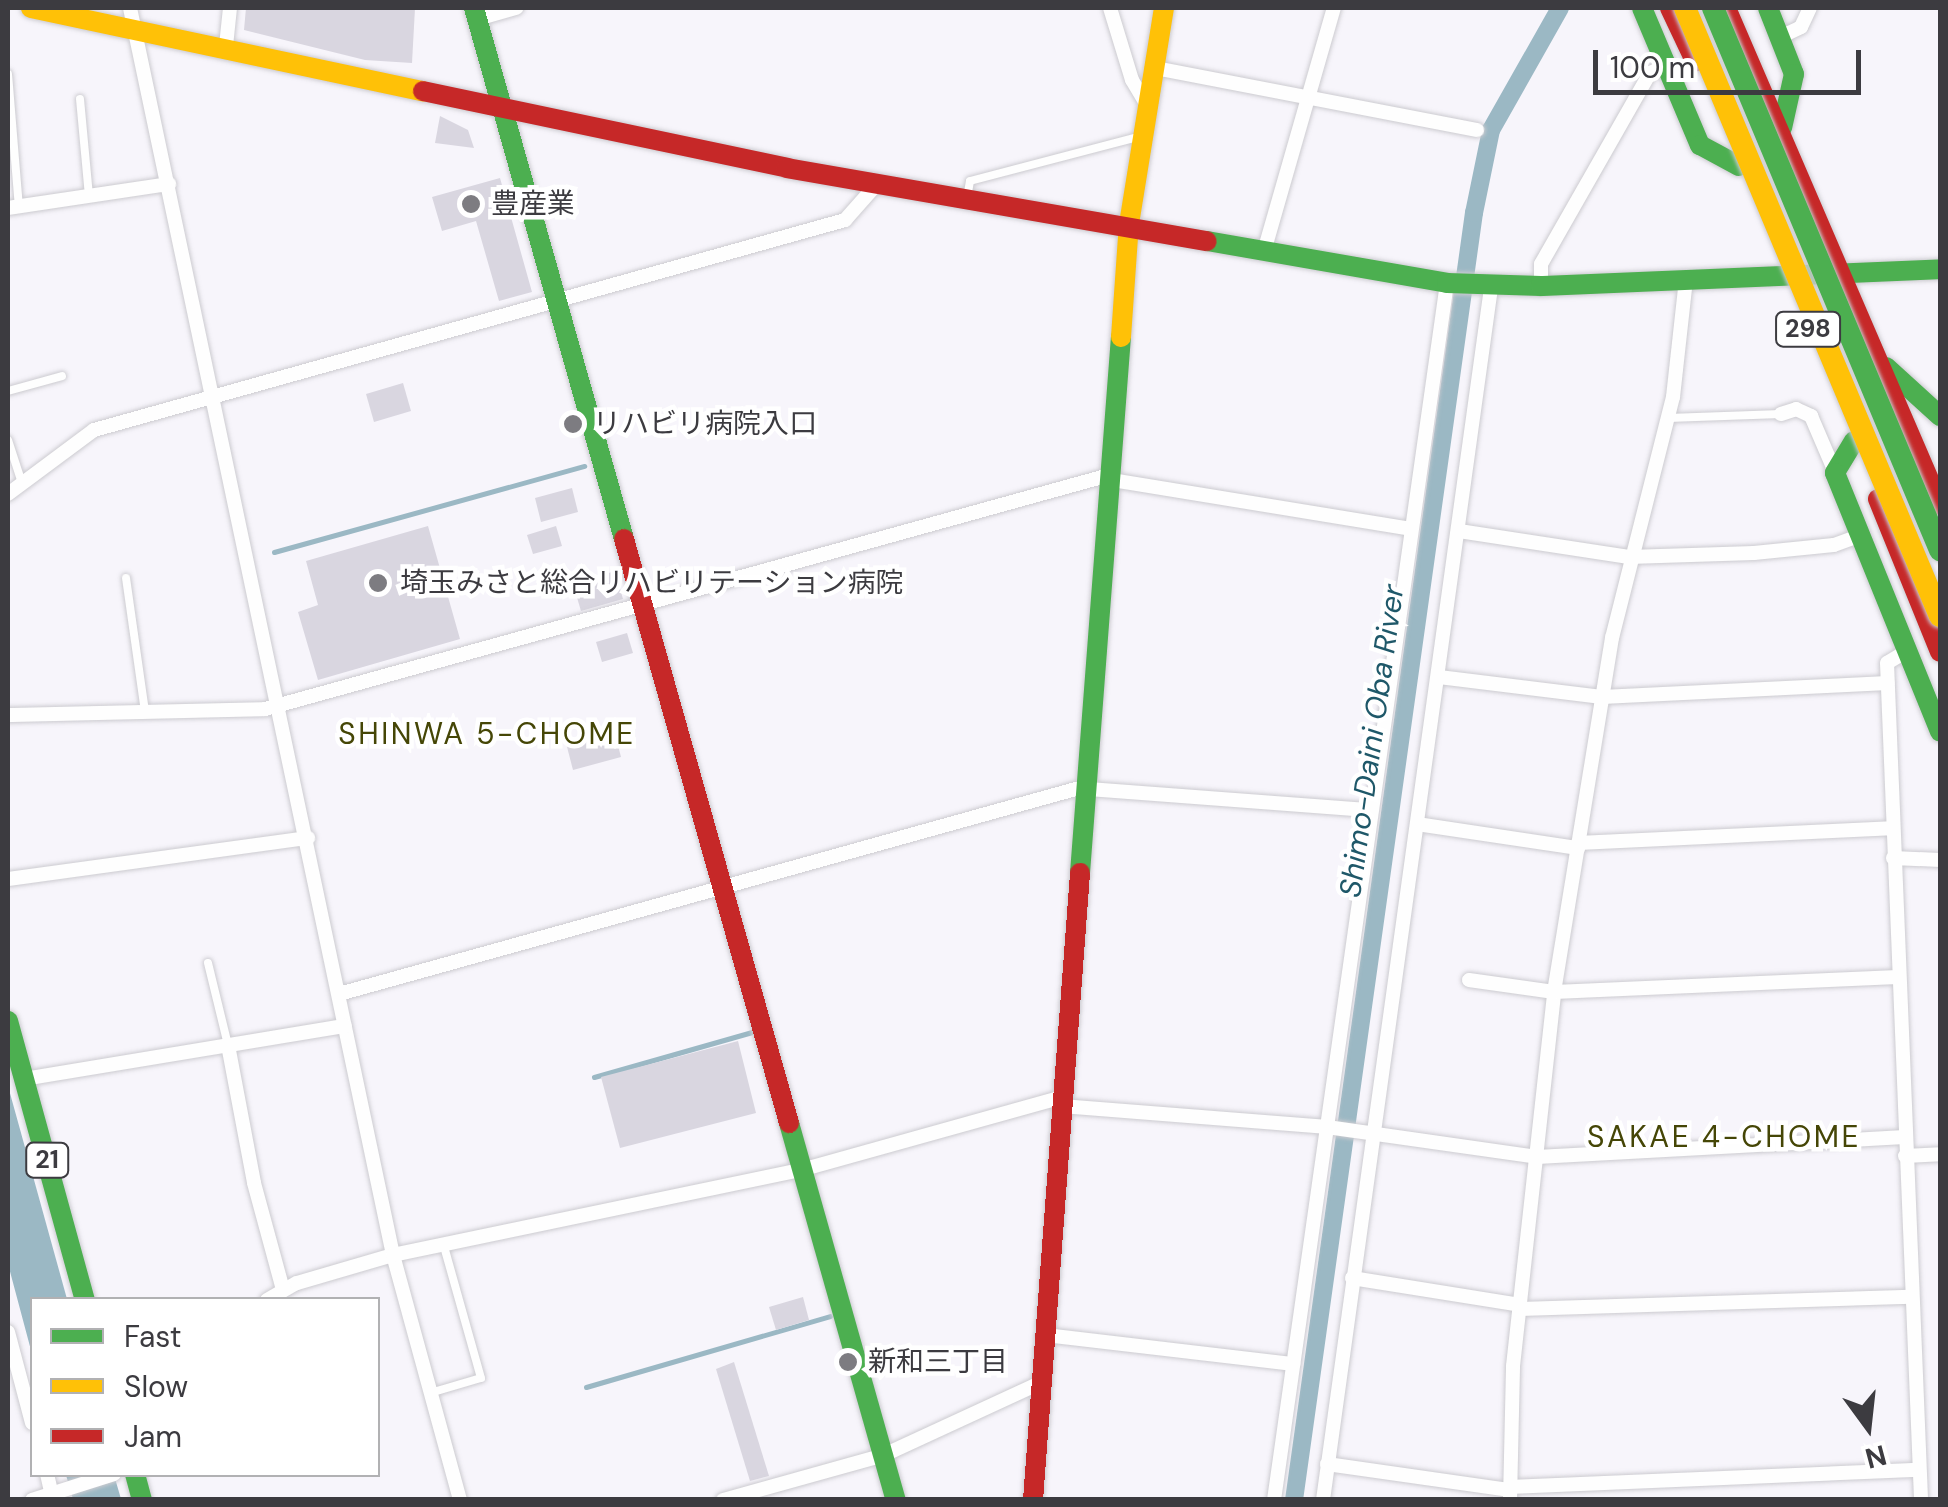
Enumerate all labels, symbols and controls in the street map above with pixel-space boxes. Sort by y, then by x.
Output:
scale bar [1598,30,1866,92]
text: 100 m [1610,48,1695,87]
place label: 豊産業 [491,187,575,221]
marker: 豊産業 [460,193,482,215]
road number: 298 [1773,309,1843,349]
place label: リハビリ病院入口 [593,407,817,441]
marker: リハビリ病院入口 [562,413,584,435]
place label: 埼玉みさと総合リハビリテーション病院 [400,566,904,600]
marker: 埼玉みさと総合リハビリテーション病院 [365,570,391,596]
water label: Shimo-Daini Oba River [1332,582,1412,900]
district label: SHINWA 5-CHOME [338,716,636,752]
district label: SAKAE 4-CHOME [1587,1119,1861,1155]
road number: 21 [24,1140,70,1180]
legend [30,1297,380,1477]
text: Fast [124,1317,182,1356]
place label: 新和三丁目 [868,1345,1008,1379]
marker: 新和三丁目 [837,1351,859,1373]
text: Slow [124,1367,188,1406]
north arrow [1818,1377,1918,1477]
text: Jam [124,1417,182,1456]
text: N [1861,1436,1891,1477]

